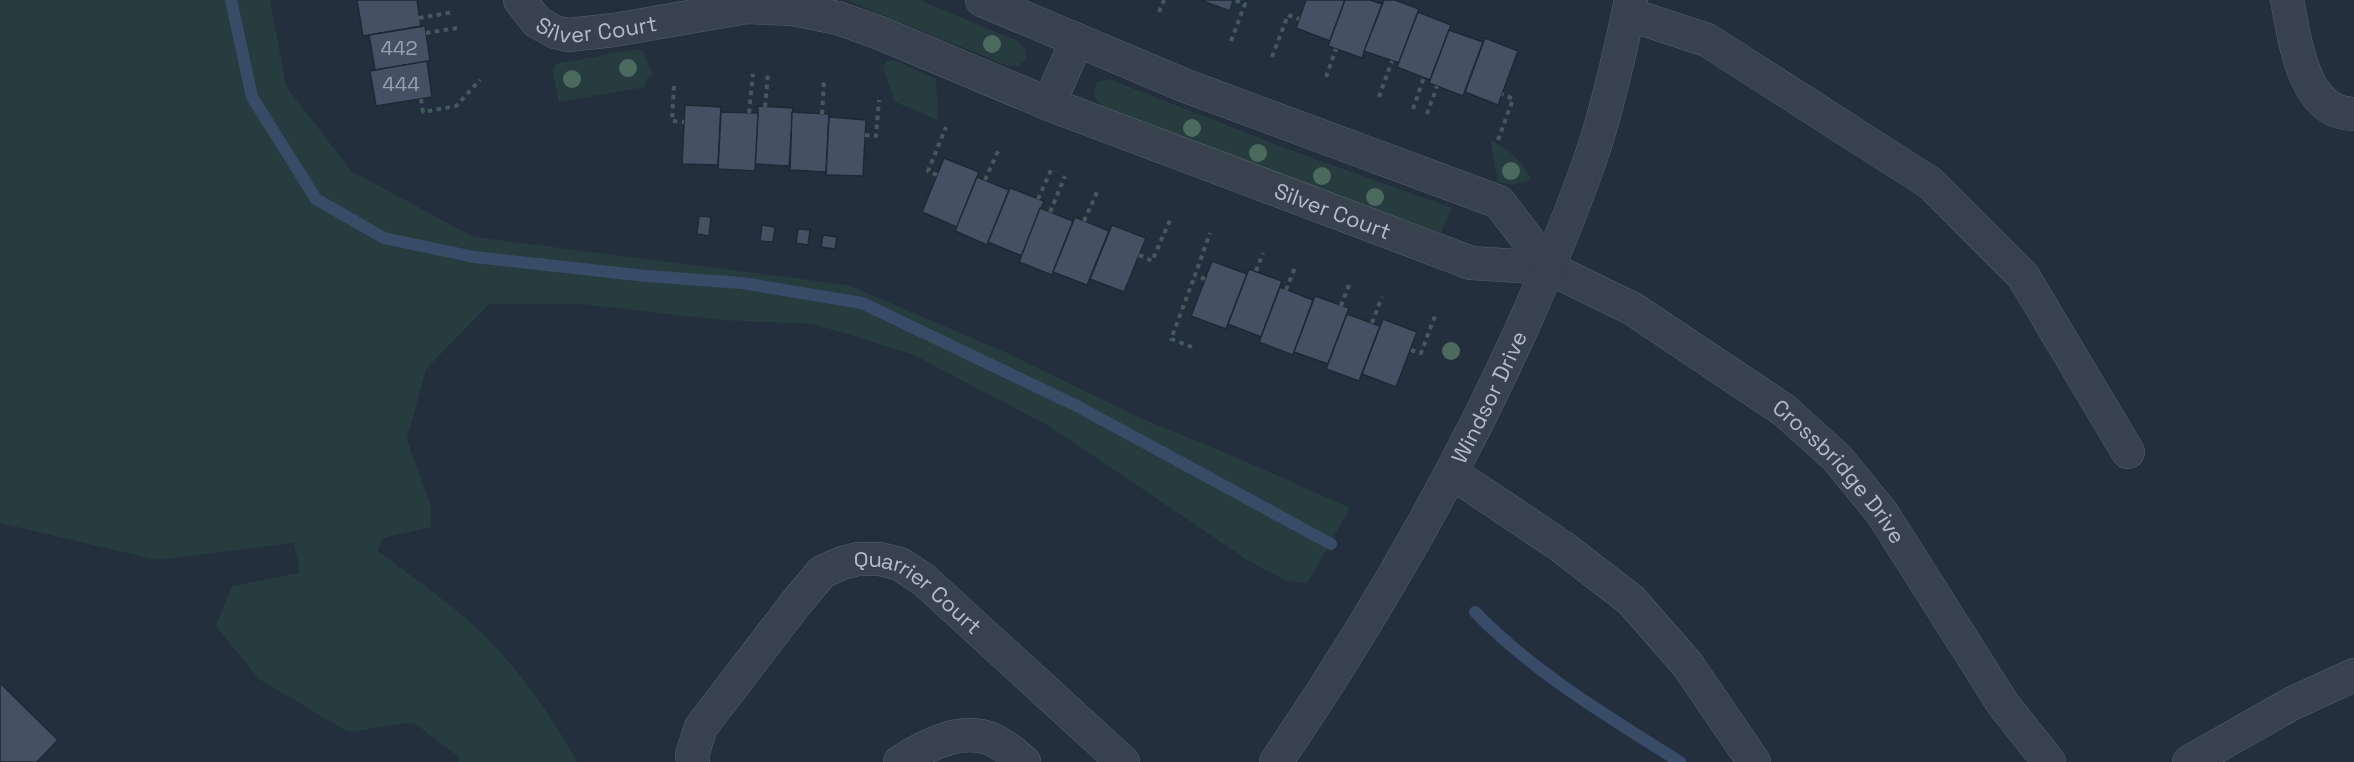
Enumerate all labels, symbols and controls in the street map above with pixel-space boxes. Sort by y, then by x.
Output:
street label: Silver Court [531,9,659,49]
house number: 442 [380,35,418,61]
house number: 444 [382,71,420,97]
street label: Silver Court [1271,176,1395,246]
street label: Windsor Drive [1445,326,1533,468]
street label: Crossbridge Drive [1768,393,1912,549]
street label: Quarrier Court [854,545,988,640]

